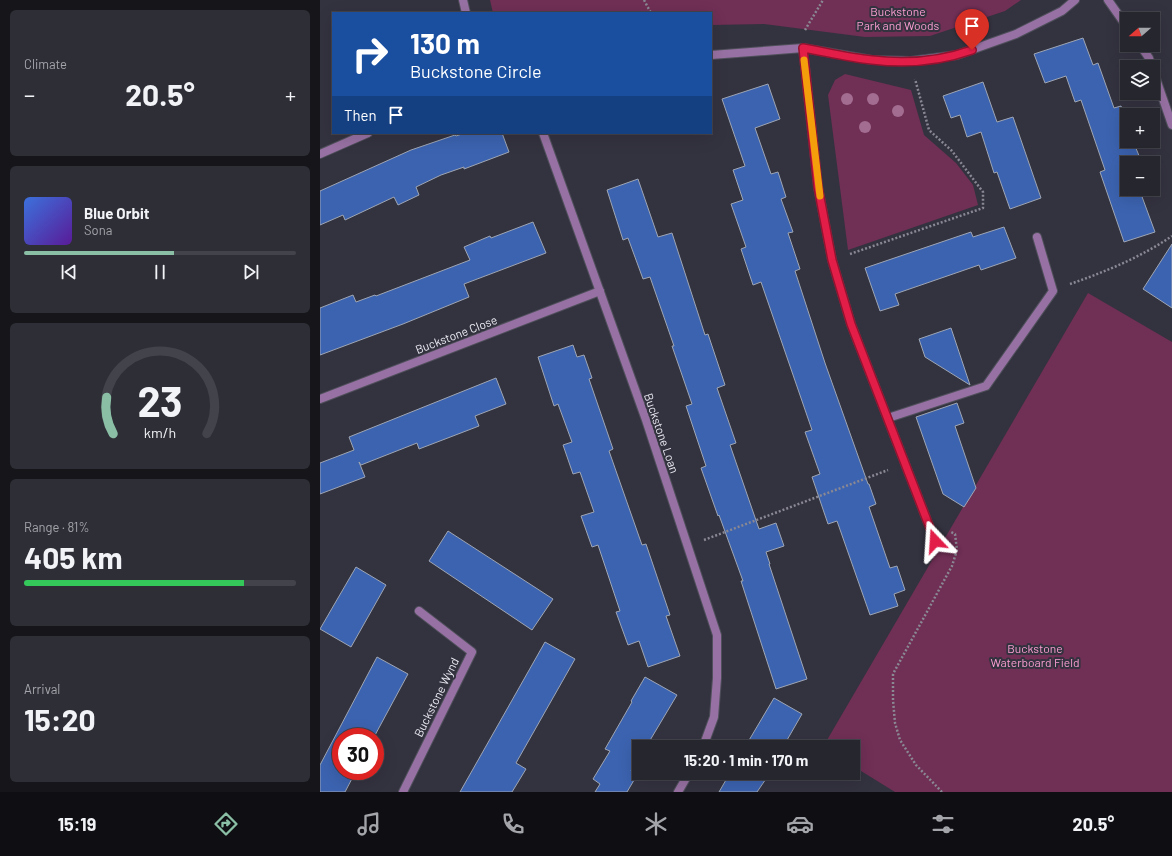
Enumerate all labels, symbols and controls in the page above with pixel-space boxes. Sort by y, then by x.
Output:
park label: Buckstone Park and Woods [857,4,940,32]
pin [955,9,989,50]
north arrow [1120,12,1160,52]
map controls [1120,12,1160,196]
icon: arrive [961,15,983,37]
text: 130 m [410,26,480,60]
icon: right [344,28,396,80]
text: Climate [24,56,67,72]
text: Buckstone Circle [410,60,542,82]
button: layers [1120,60,1160,100]
text: 20.5° [125,76,195,112]
text: − [24,81,35,107]
text: + [285,81,296,107]
icon: arrive [385,104,407,126]
text: Then [344,106,377,124]
button: + [1120,108,1160,148]
button: − [1120,156,1160,196]
text: Blue Orbit [84,204,149,222]
text: Sona [84,222,112,238]
icon: previous [58,261,80,283]
icon: pause [149,261,171,283]
icon: next [240,261,262,283]
street label: Buckstone Close [413,312,499,356]
text: 23 [137,375,183,425]
street label: Buckstone Loan [642,391,682,475]
text: km/h [144,424,176,441]
text: Range · 81% [24,519,89,535]
position arrow [914,520,956,562]
text: 405 km [24,539,122,575]
park label: Buckstone Waterboard Field [991,641,1079,669]
street label: Buckstone Wynd [411,655,461,739]
text: Arrival [24,681,60,697]
text: 15:20 [24,701,96,737]
speed limit sign: 30 [332,728,384,780]
text: 15:20 · 1 min · 170 m [684,751,808,769]
icon: directions [212,810,240,838]
icon: music [355,810,383,838]
icon: phone [499,810,527,838]
icon: climate [642,810,670,838]
icon: car [786,810,814,838]
icon: filters [929,810,957,838]
text: 15:19 [58,813,96,835]
text: 20.5° [1073,813,1114,835]

